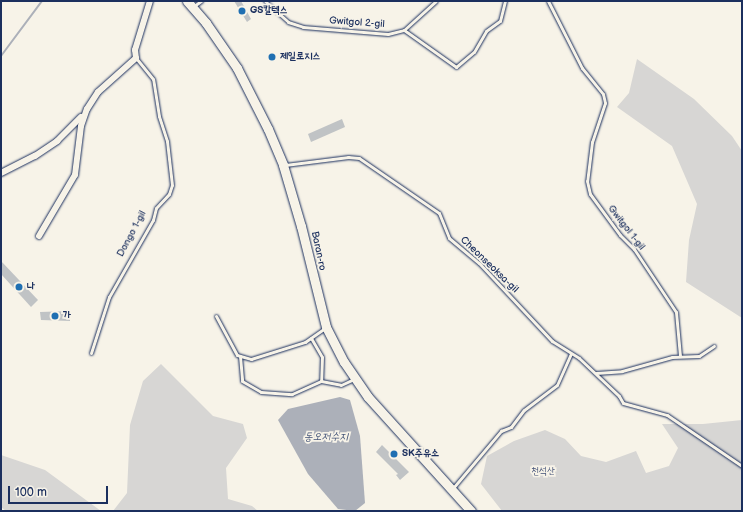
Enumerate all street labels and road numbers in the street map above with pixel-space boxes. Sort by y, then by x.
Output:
street label: Gwitgol 2-gil [329,15,385,31]
street label: Gwitgol 1-gil [605,203,647,253]
street label: Dongo 1-gil [115,209,149,259]
street label: Baran-ro [308,230,328,272]
street label: Cheonseoksa-gil [458,234,520,296]

